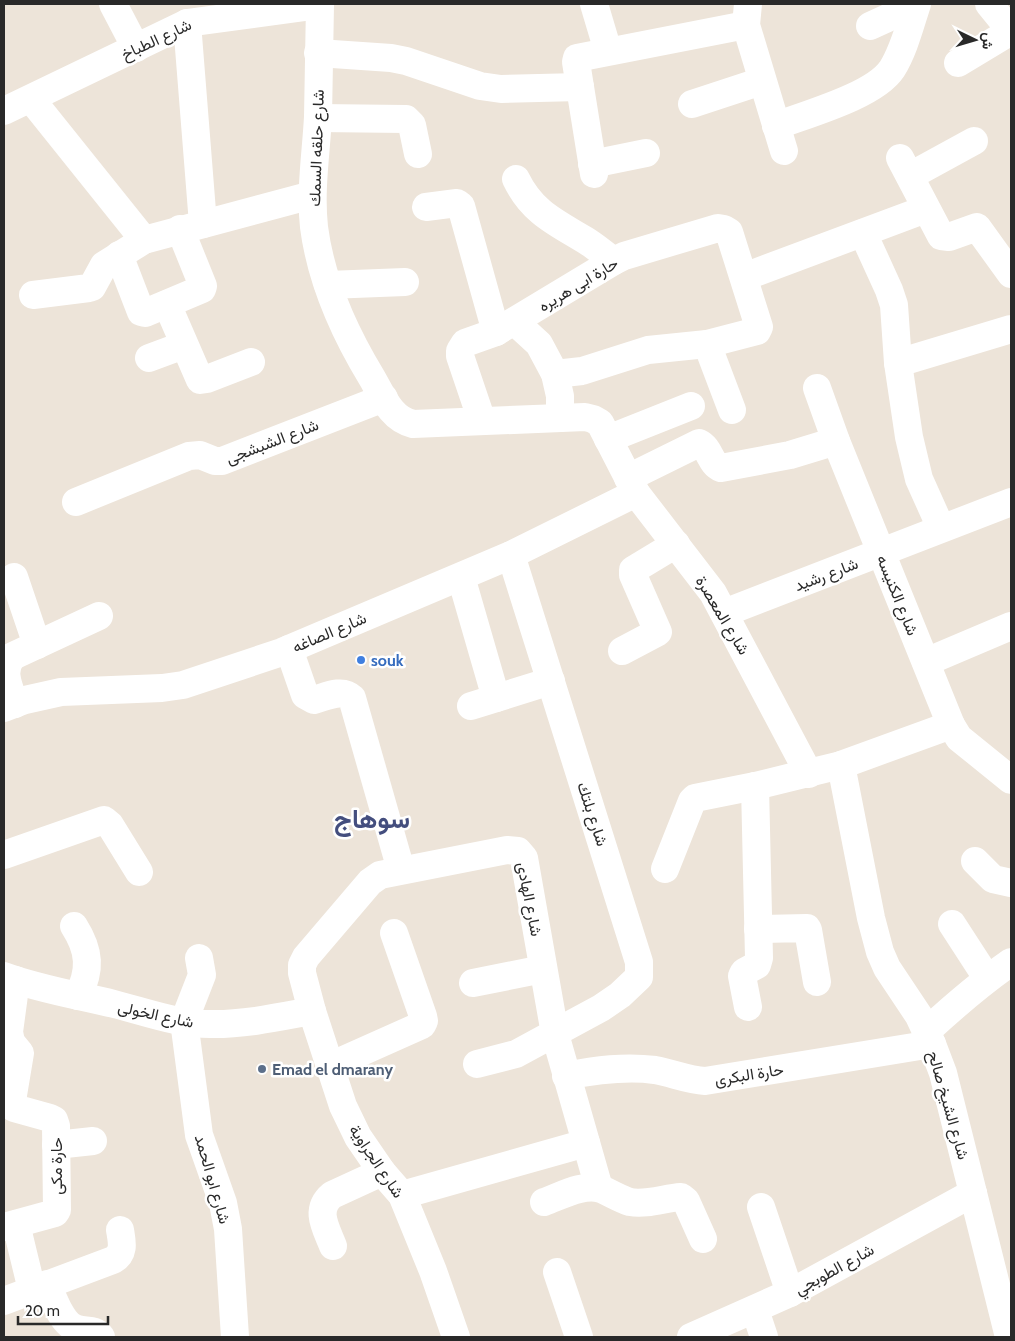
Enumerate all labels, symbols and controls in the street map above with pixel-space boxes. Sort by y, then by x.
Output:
street label: شارع الطباخ [118,15,195,66]
north arrow [950,15,1000,65]
text: ش [978,32,998,50]
street label: شارع حلقه السمك [305,89,330,207]
street label: حارة ابى هريره [535,253,622,316]
street label: شارع الشبشجى [223,415,322,470]
street label: شارع الكنيسه [871,552,922,639]
street label: شارع رشيد [792,554,862,597]
street label: شارع المعصرة [690,572,754,659]
street label: شارع الصاغه [289,608,370,658]
place label: souk [371,651,404,670]
marker: souk [355,654,367,666]
street label: شارع بلتك [571,780,612,849]
district label: سوهاج [334,803,410,837]
street label: شارع الهادى [511,860,546,938]
street label: شارع الخولى [116,997,196,1034]
street label: شارع الشيخ صالح [922,1049,973,1162]
place label: Emad el dmarany [272,1060,393,1079]
street label: حارة البكرى [713,1060,785,1090]
marker: Emad el dmarany [256,1063,268,1075]
street label: شارع الجراوية [344,1121,408,1203]
street label: شارع ابو الحمد [189,1132,234,1226]
street label: حارة مكى [47,1137,67,1195]
street label: شارع الطوبجي [791,1240,879,1303]
scale bar [18,1294,108,1326]
text: 20 m [25,1302,60,1320]

